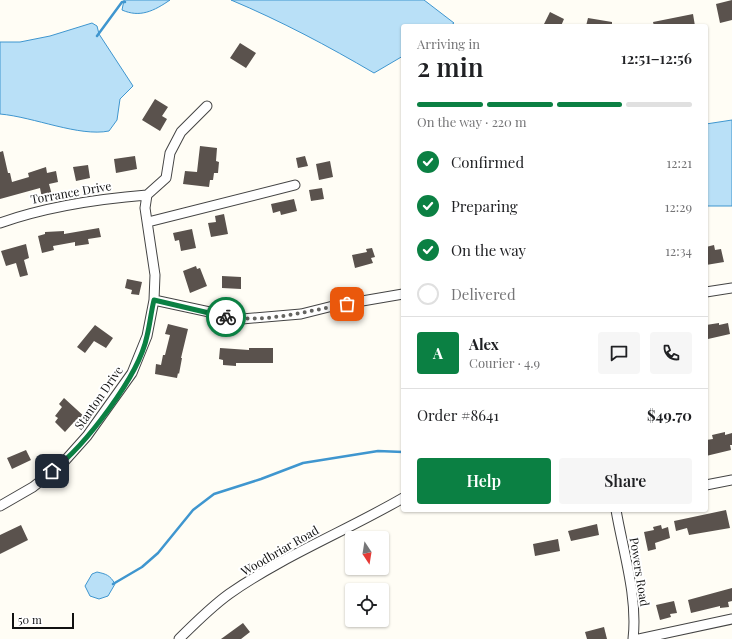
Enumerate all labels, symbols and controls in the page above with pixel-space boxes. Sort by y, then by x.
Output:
text: Arriving in [417,35,480,52]
text: 12:51–12:56 [621,48,692,68]
text: 2 min [417,49,483,84]
text: On the way · 220 m [417,113,527,130]
icon: check [417,151,439,173]
text: Confirmed [451,152,524,172]
text: 12:21 [666,154,692,171]
street label: Torrance Drive [29,177,112,207]
icon: check [417,195,439,217]
text: Preparing [451,196,518,216]
text: 12:29 [665,198,692,215]
icon: check [417,239,439,261]
text: On the way [451,240,526,260]
text: 12:34 [665,242,692,259]
text: Delivered [451,284,516,304]
pin [330,287,364,321]
icon: bag [336,293,358,315]
courier [206,297,246,337]
icon: bike [215,306,237,328]
button: chat [598,332,640,374]
button: phone [650,332,692,374]
text: Alex [469,334,499,354]
text: A [433,343,443,363]
text: Courier · 4.9 [469,354,540,371]
street label: Stanton Drive [70,362,126,432]
text: Order #8641 [417,405,499,425]
text: $49.70 [647,405,692,425]
pin [35,454,69,488]
button: Help [417,458,551,504]
button: Share [559,458,692,504]
icon: home [41,460,63,482]
street label: Woodbriar Road [237,521,321,579]
north arrow [345,531,389,575]
map controls [345,531,389,627]
street label: Powers Road [627,536,653,607]
button: locate [345,583,389,627]
scale bar [12,611,74,630]
text: 50 m [18,612,42,627]

